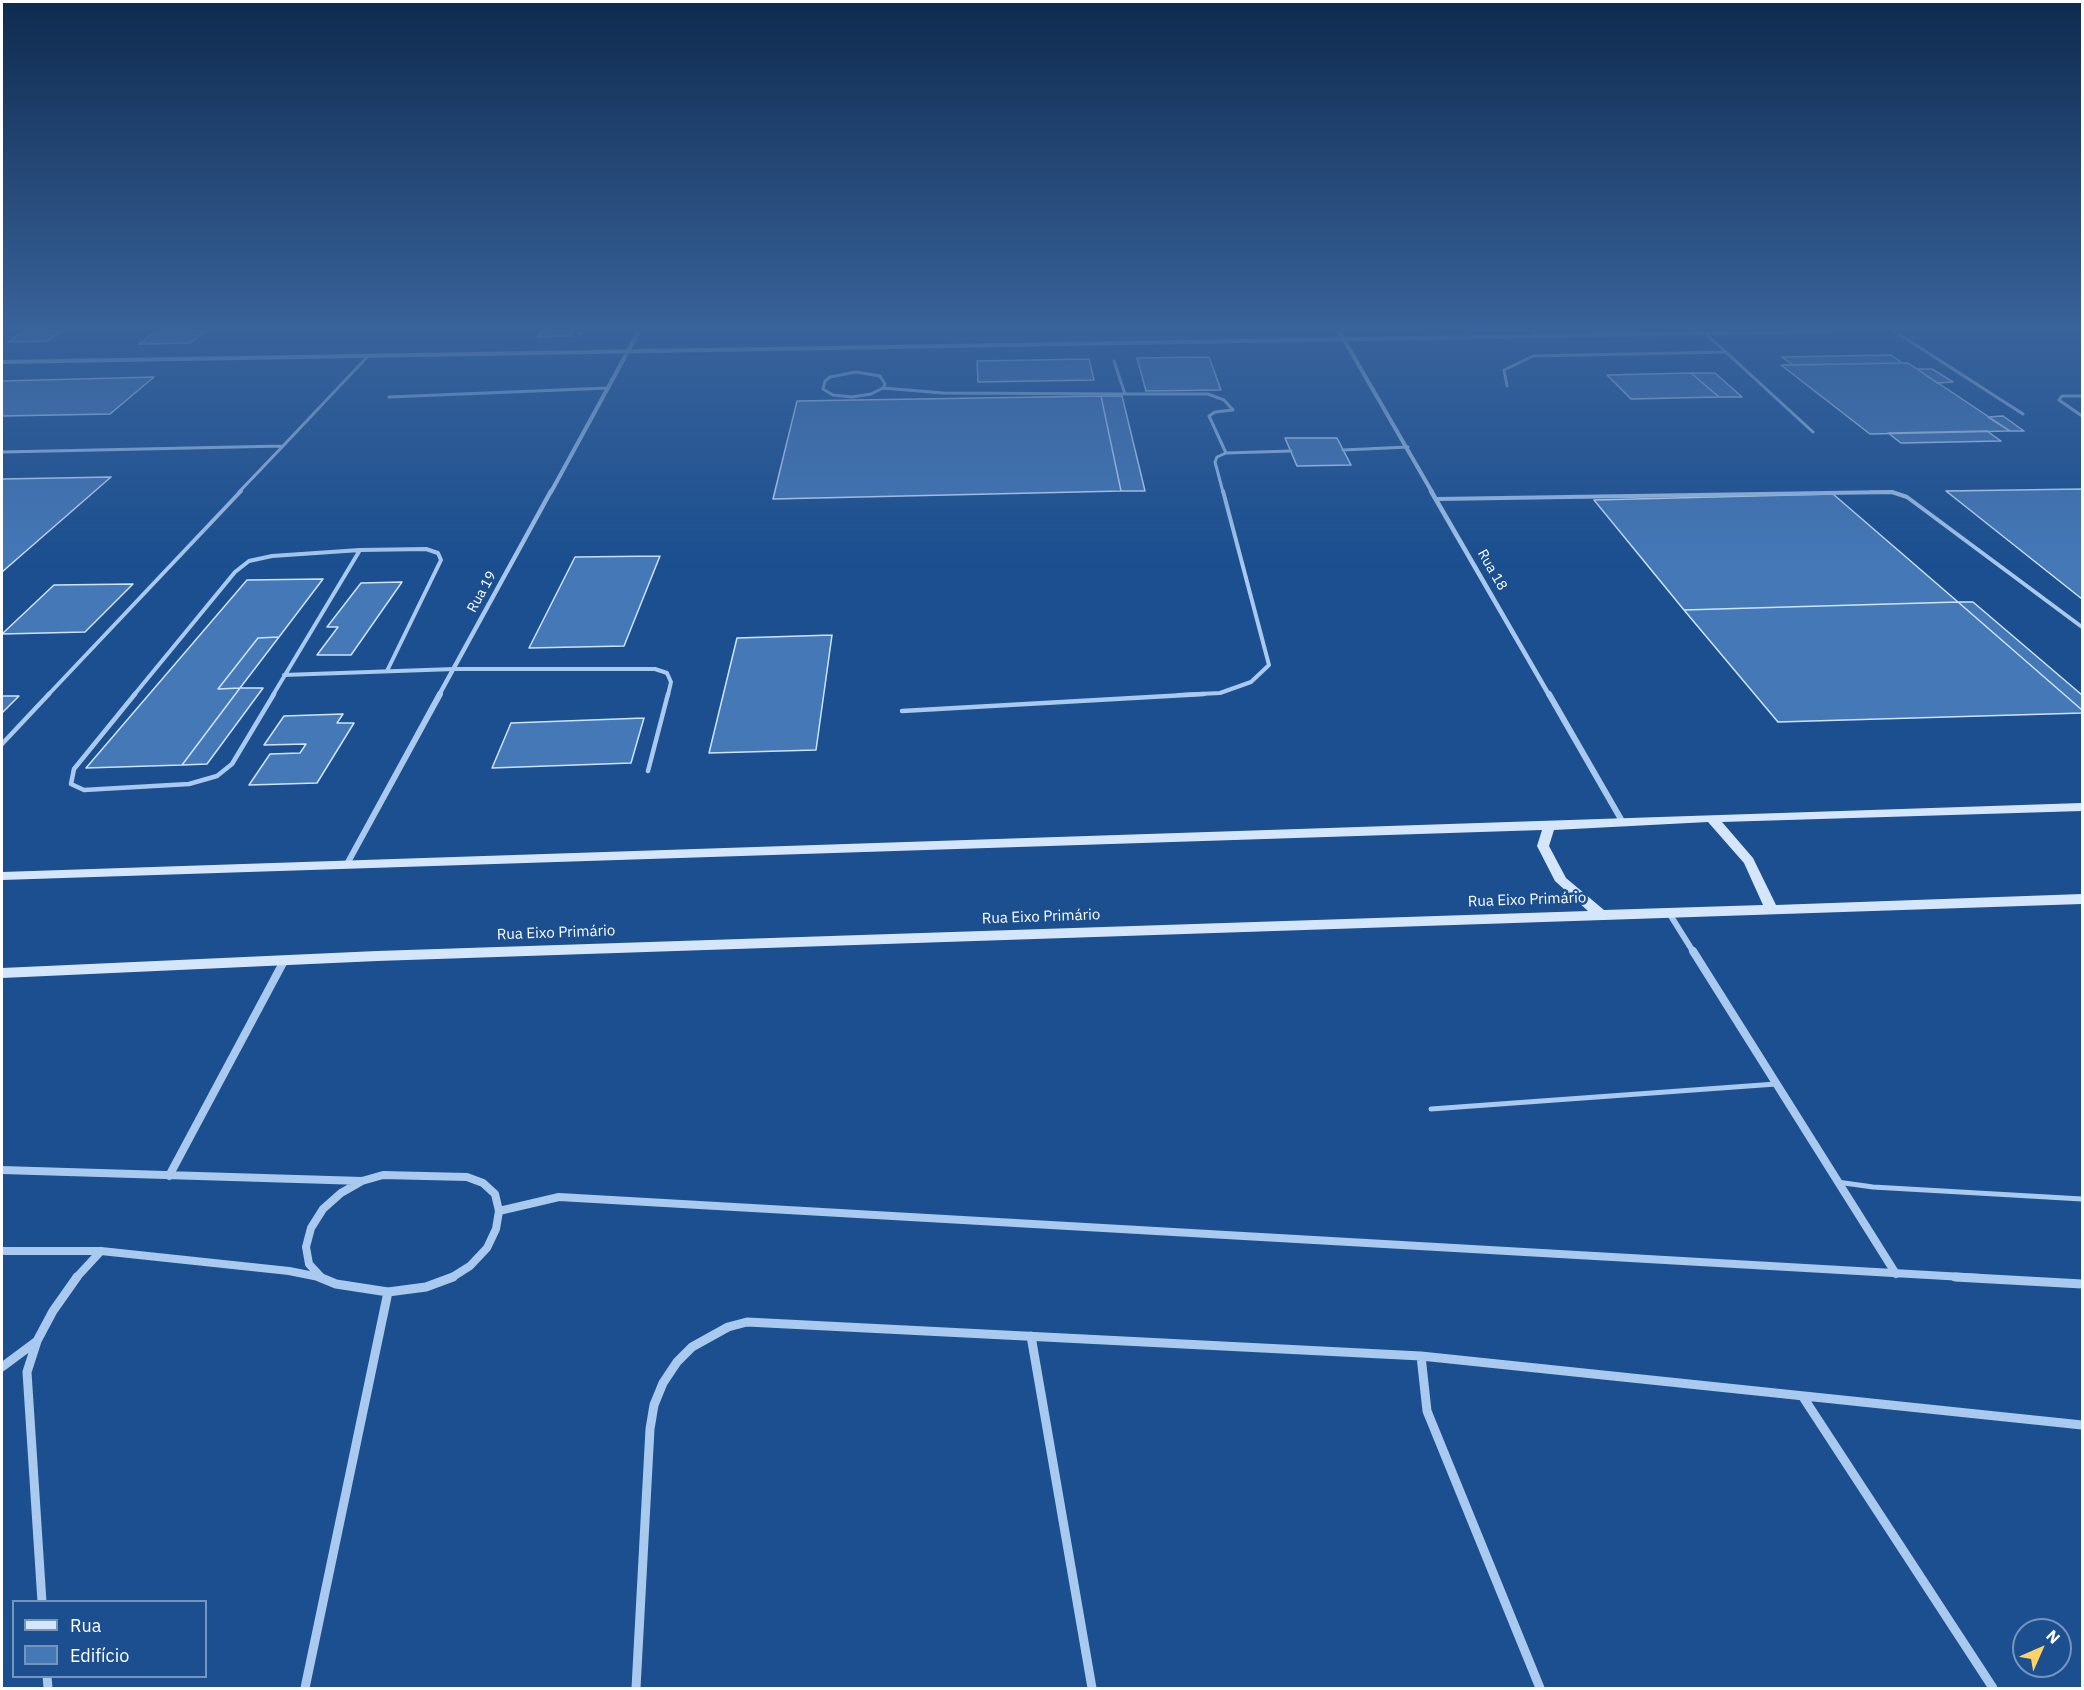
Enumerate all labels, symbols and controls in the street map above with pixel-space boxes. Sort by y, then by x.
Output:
street label: Rua 18 [1474,547,1510,593]
street label: Rua 19 [464,568,500,616]
street label: Rua Eixo Primário [1467,889,1587,911]
street label: Rua Eixo Primário [981,906,1101,928]
street label: Rua Eixo Primário [496,922,616,944]
legend [12,1600,207,1678]
text: Rua [70,1614,101,1637]
north arrow [2012,1618,2072,1678]
text: N [2042,1626,2064,1648]
text: Edifício [70,1644,129,1667]

